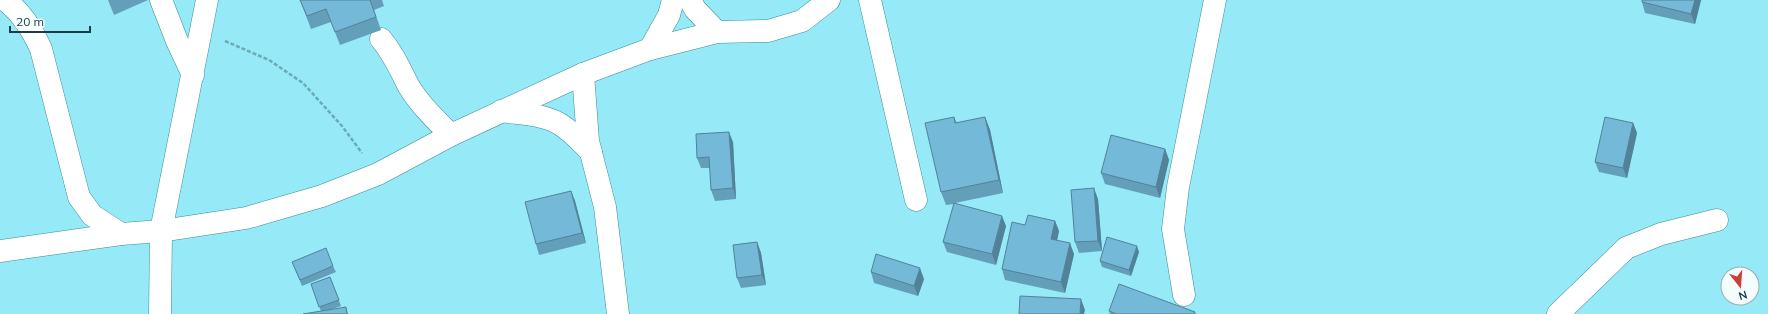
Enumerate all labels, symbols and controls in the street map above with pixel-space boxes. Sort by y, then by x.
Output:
scale bar [10,8,90,34]
text: 20 m [16,14,44,29]
north arrow [1720,266,1760,306]
text: N [1737,288,1749,303]

